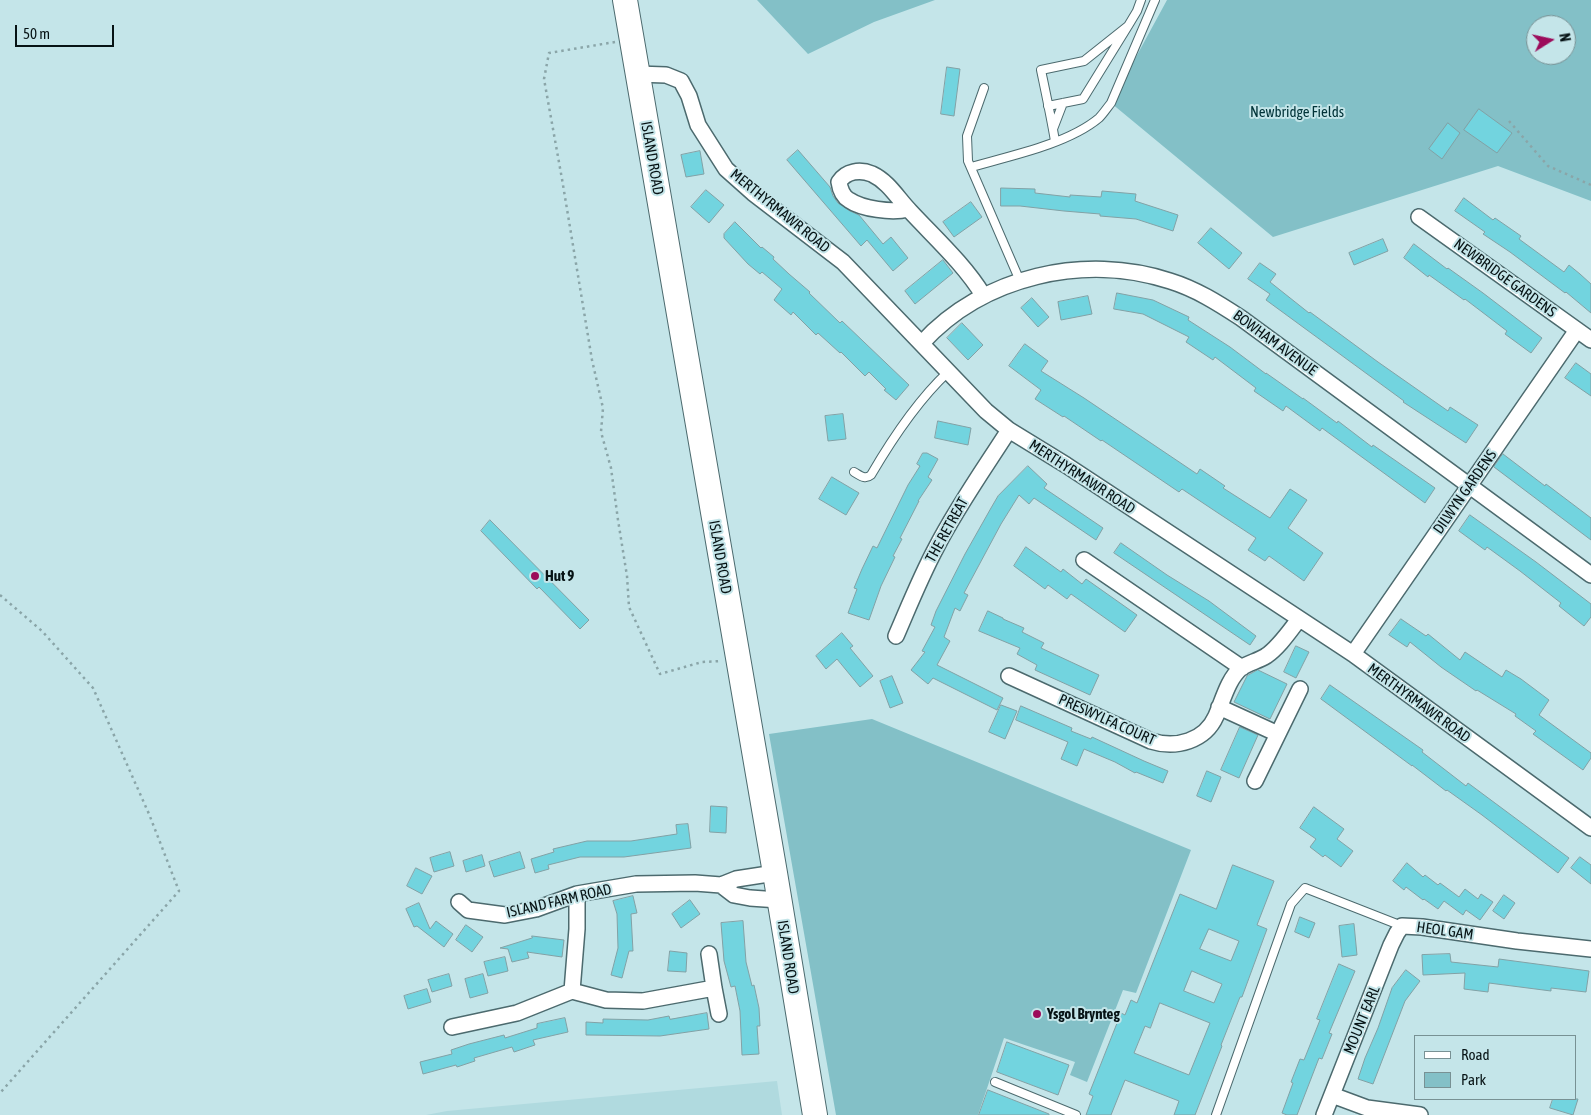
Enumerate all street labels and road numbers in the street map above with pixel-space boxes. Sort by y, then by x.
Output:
street label: ISLAND ROAD [637,120,667,196]
street label: MERTHYRMAWR ROAD [727,165,833,257]
street label: NEWBRIDGE GARDENS [1450,235,1560,321]
street label: BOWHAM AVENUE [1229,306,1321,380]
street label: MERTHYRMAWR ROAD [1026,436,1138,518]
street label: DILWYN GARDENS [1429,447,1501,537]
street label: THE RETREAT [922,494,972,566]
street label: ISLAND ROAD [705,519,735,595]
street label: MERTHYRMAWR ROAD [1364,660,1474,746]
street label: PRESWYLFA COURT [1056,691,1158,749]
street label: ISLAND FARM ROAD [505,880,613,922]
street label: HEOL GAM [1415,918,1475,944]
street label: ISLAND ROAD [773,919,803,995]
street label: MOUNT EARL [1340,983,1384,1057]

